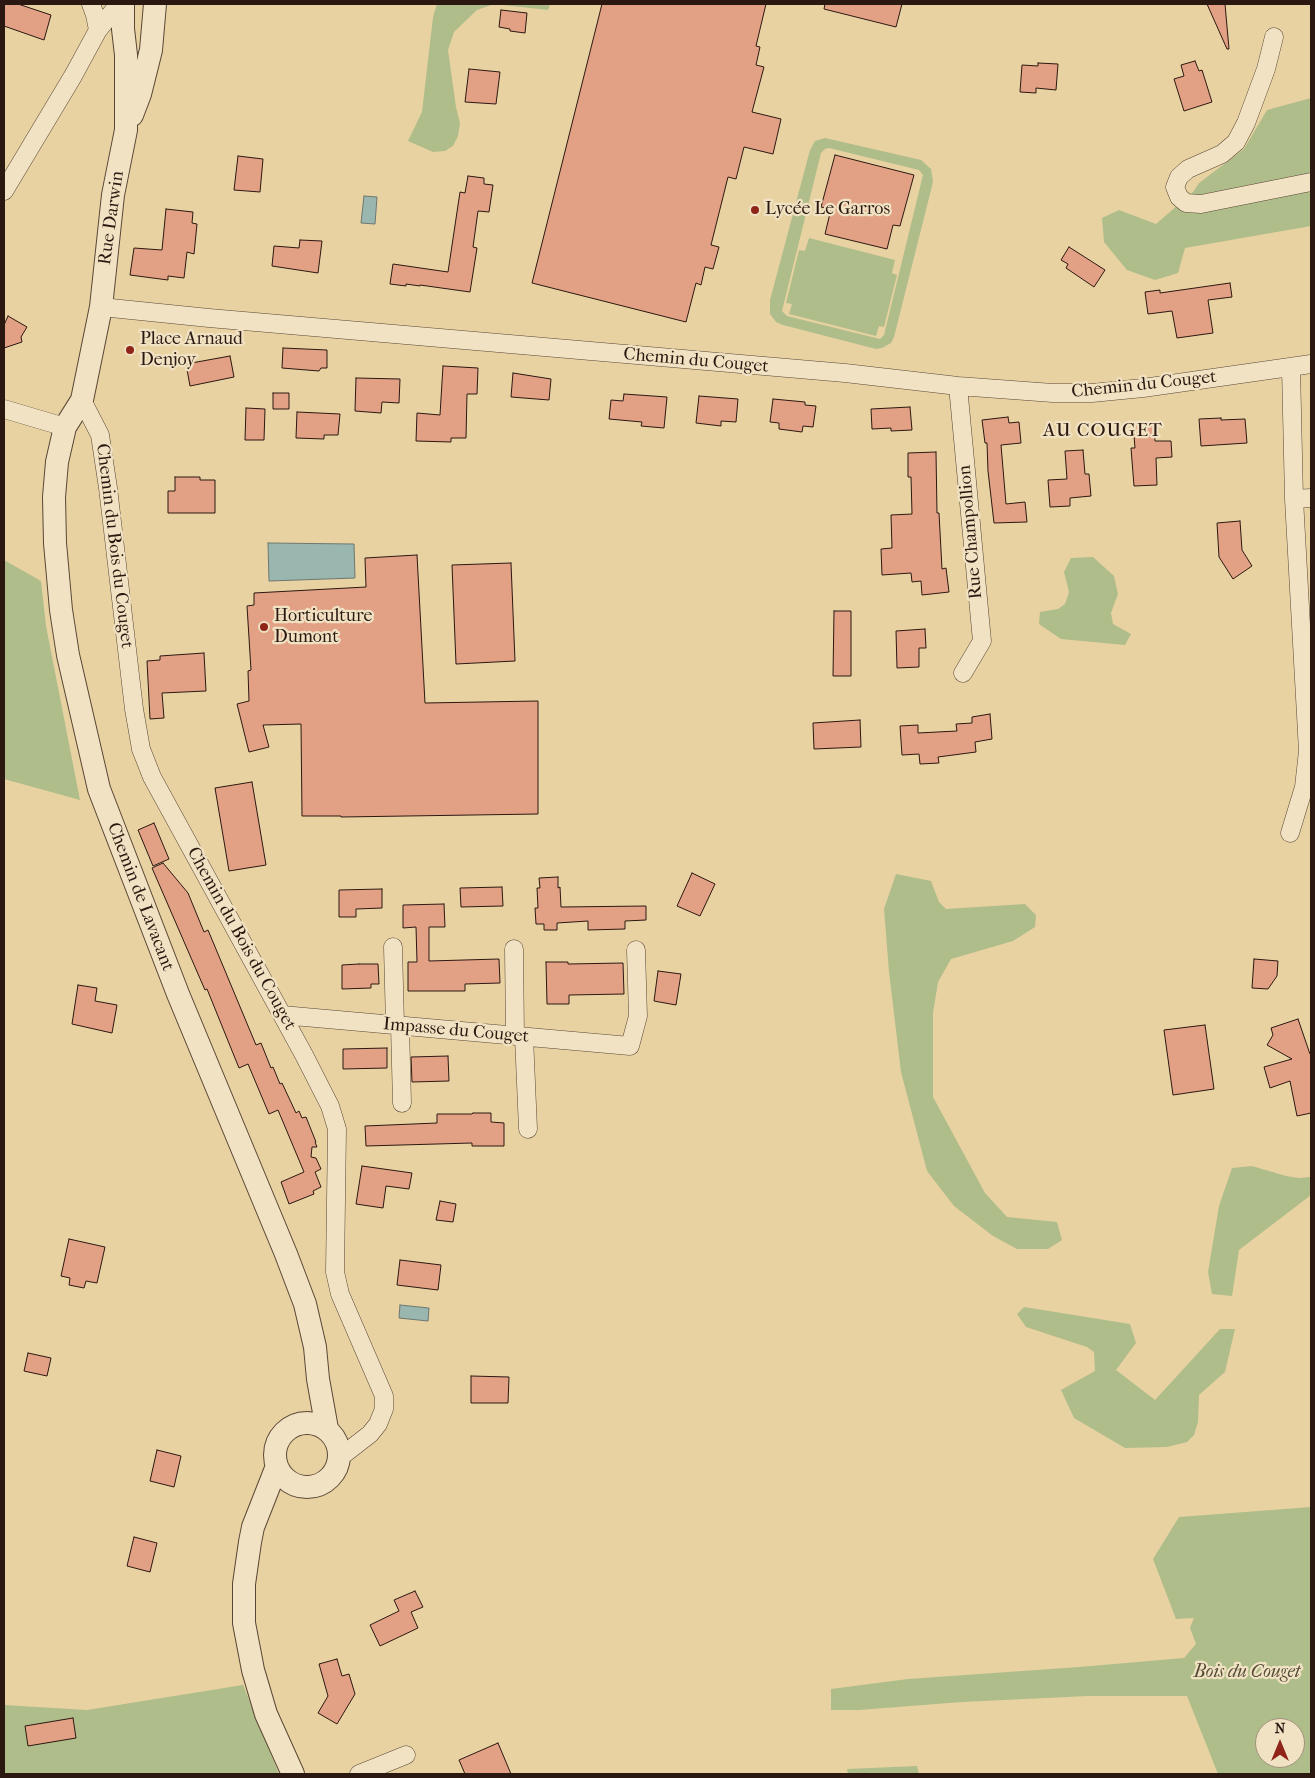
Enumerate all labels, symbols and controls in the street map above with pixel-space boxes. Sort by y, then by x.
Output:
street label: Rue Darwin [95,170,129,266]
place label: Lycée Le Garros [765,199,890,221]
marker: Lycée Le Garros [749,204,761,216]
place label: Place Arnaud Denjoy [140,329,243,372]
marker: Place Arnaud Denjoy [124,344,136,356]
street label: Chemin du Couget [623,344,769,378]
street label: Chemin du Couget [1070,367,1218,403]
district label: AU COUGET [1042,420,1164,442]
street label: Chemin du Bois du Couget [91,442,137,650]
street label: Rue Champollion [954,464,988,600]
place label: Horticulture Dumont [274,606,372,649]
marker: Horticulture Dumont [258,621,270,633]
street label: Chemin de Lavacant [102,820,178,974]
street label: Chemin du Bois du Couget [182,844,300,1034]
street label: Impasse du Couget [382,1014,530,1048]
park label: Bois du Couget [1194,1662,1300,1684]
north arrow [1255,1718,1305,1768]
text: N [1275,1720,1285,1737]

